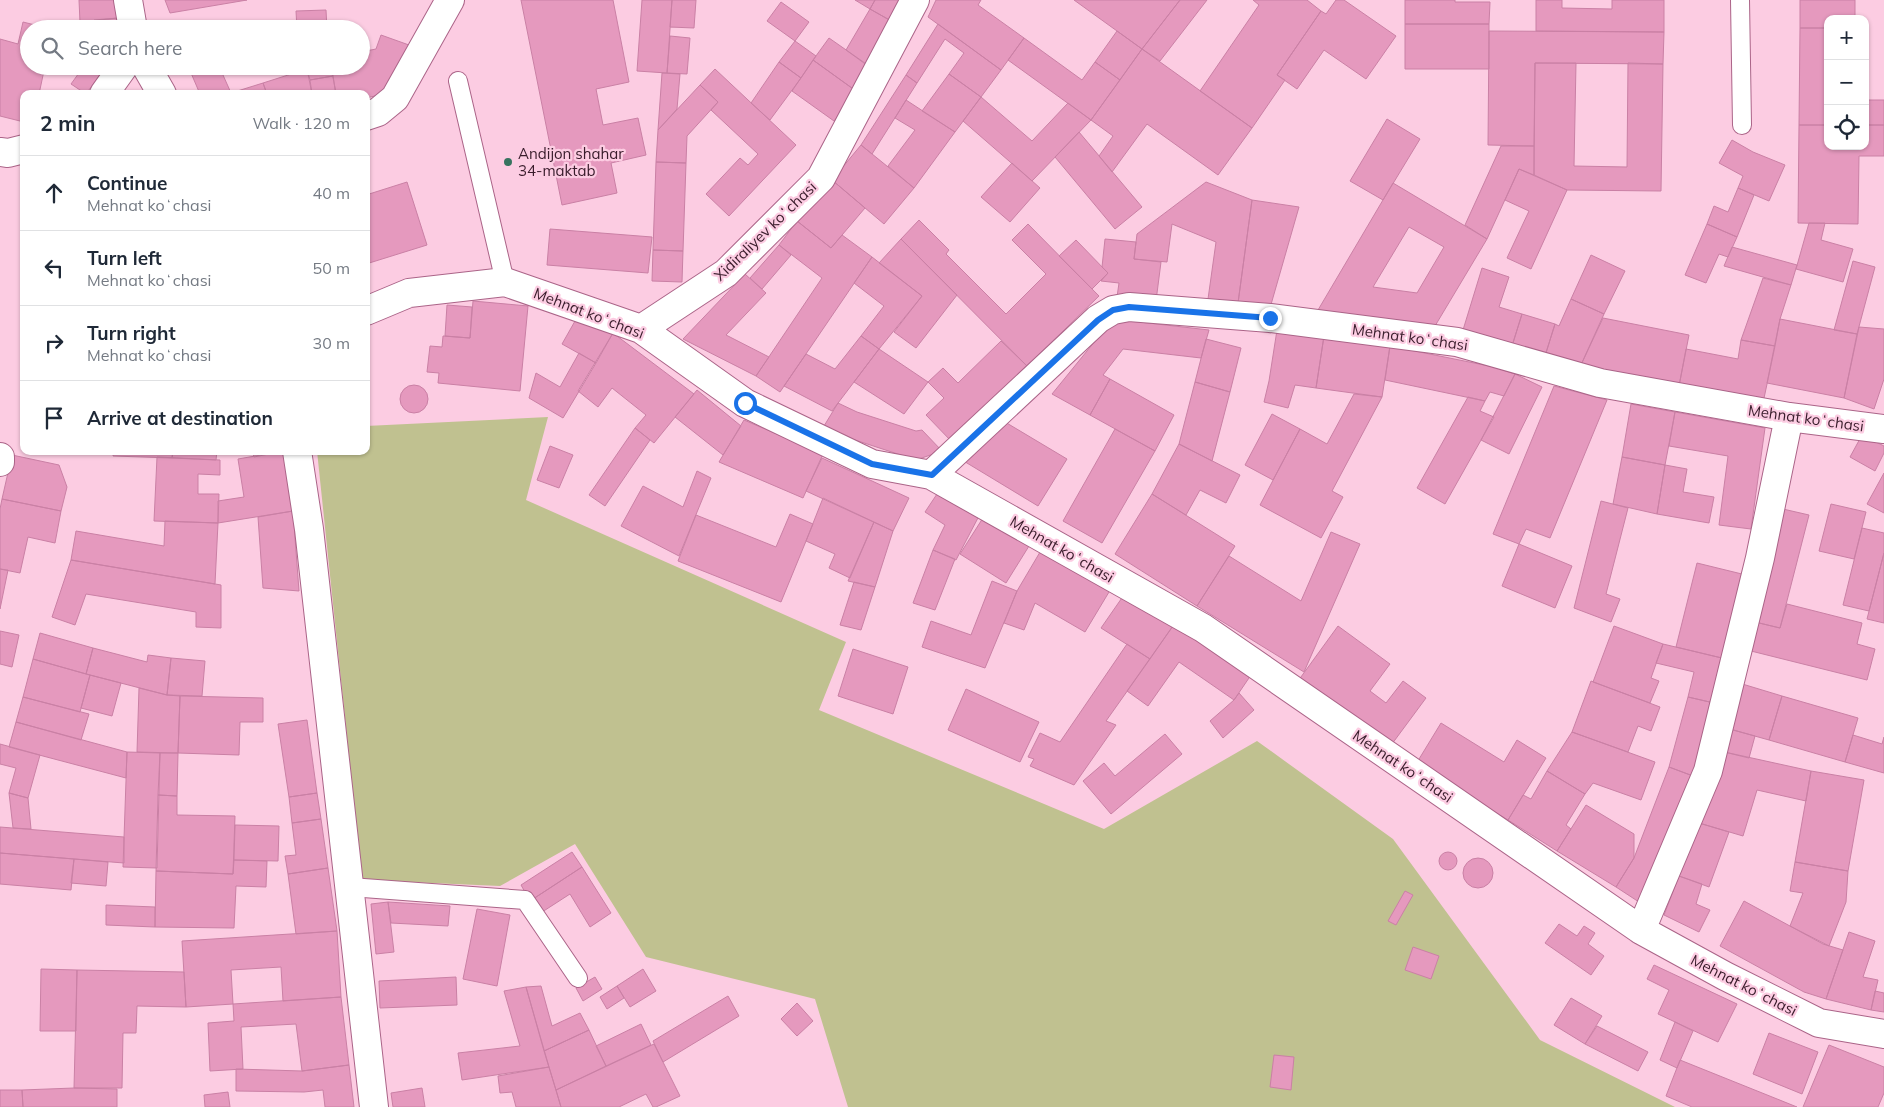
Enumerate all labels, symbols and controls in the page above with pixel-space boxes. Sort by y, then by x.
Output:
map controls [1824,15,1869,150]
button: + [1824,15,1869,60]
search box [20,20,370,75]
icon: search [38,34,66,62]
text: Search here [78,36,182,60]
button: − [1824,60,1869,105]
button: locate [1824,105,1869,150]
text: 2 min [40,110,95,136]
text: Walk · 120 m [252,113,350,133]
place label: Andijon shahar 34-maktab [518,144,624,180]
marker: Andijon shahar 34-maktab [502,156,514,168]
text: Continue [87,171,167,195]
street label: Xidiraliyev koʻchasi [710,177,820,285]
icon: ahead [40,179,68,207]
text: 40 m [313,183,350,203]
text: Mehnat koʻchasi [87,195,211,215]
text: Turn left [87,246,162,270]
icon: left [40,254,68,282]
text: 50 m [313,258,350,278]
text: Mehnat koʻchasi [87,270,211,290]
street label: Mehnat koʻchasi [531,283,647,343]
route end [1259,307,1282,330]
street label: Mehnat koʻchasi [1351,319,1469,355]
text: Turn right [87,321,176,345]
icon: right [40,329,68,357]
text: 30 m [313,333,350,353]
text: Mehnat koʻchasi [87,345,211,365]
route start [734,392,757,415]
street label: Mehnat koʻchasi [1747,400,1865,436]
icon: arrive [40,404,68,432]
text: Arrive at destination [87,406,273,430]
street label: Mehnat koʻchasi [1007,512,1117,586]
street label: Mehnat koʻchasi [1349,726,1457,806]
street label: Mehnat koʻchasi [1688,950,1800,1020]

